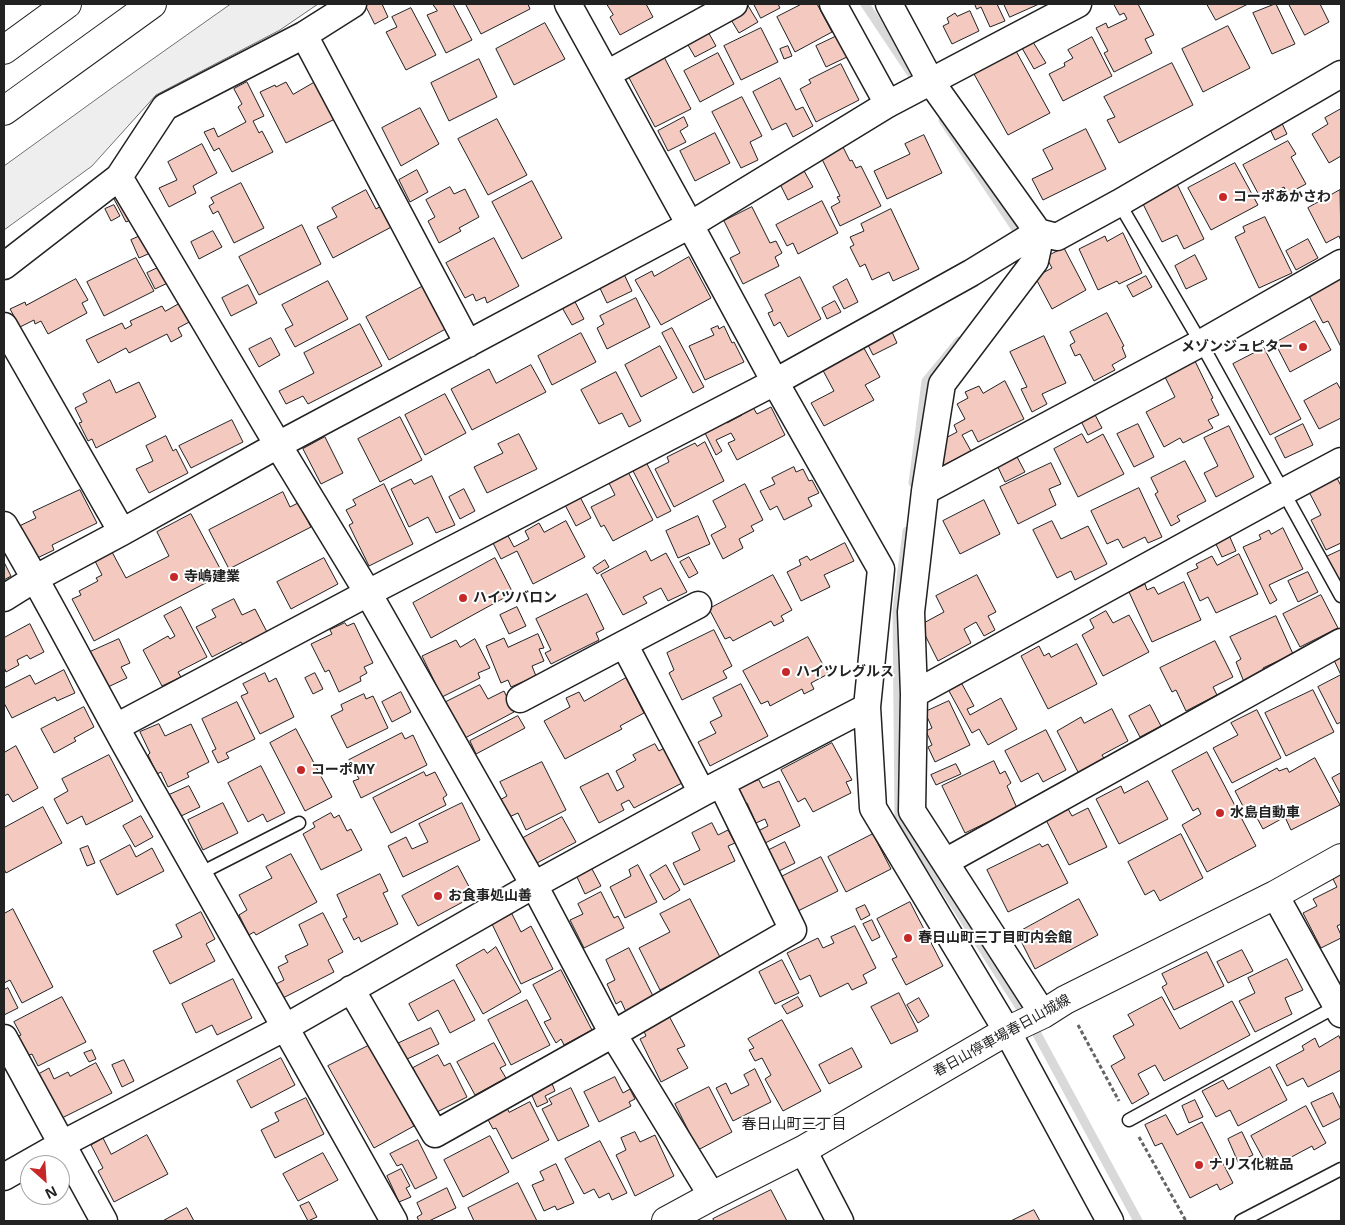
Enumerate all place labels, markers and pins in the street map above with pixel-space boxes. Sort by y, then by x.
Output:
place label: コーポあかさわ [1233,189,1331,205]
marker: コーポあかさわ [1217,191,1229,203]
place label: メゾンジュピター [1181,339,1293,355]
marker: メゾンジュピター [1297,341,1309,353]
place label: 寺嶋建業 [184,569,240,585]
marker: 寺嶋建業 [168,571,180,583]
place label: ハイツバロン [473,590,557,606]
marker: ハイツバロン [457,592,469,604]
place label: ハイツレグルス [796,664,894,680]
marker: ハイツレグルス [780,666,792,678]
place label: コーポMY [311,762,375,778]
marker: コーポMY [295,764,307,776]
place label: 水島自動車 [1230,805,1300,821]
marker: 水島自動車 [1214,807,1226,819]
place label: お食事処山善 [448,888,532,904]
marker: お食事処山善 [432,890,444,902]
place label: 春日山町三丁目町内会館 [918,930,1072,946]
marker: 春日山町三丁目町内会館 [902,932,914,944]
place label: ナリス化粧品 [1209,1157,1293,1173]
marker: ナリス化粧品 [1193,1159,1205,1171]

